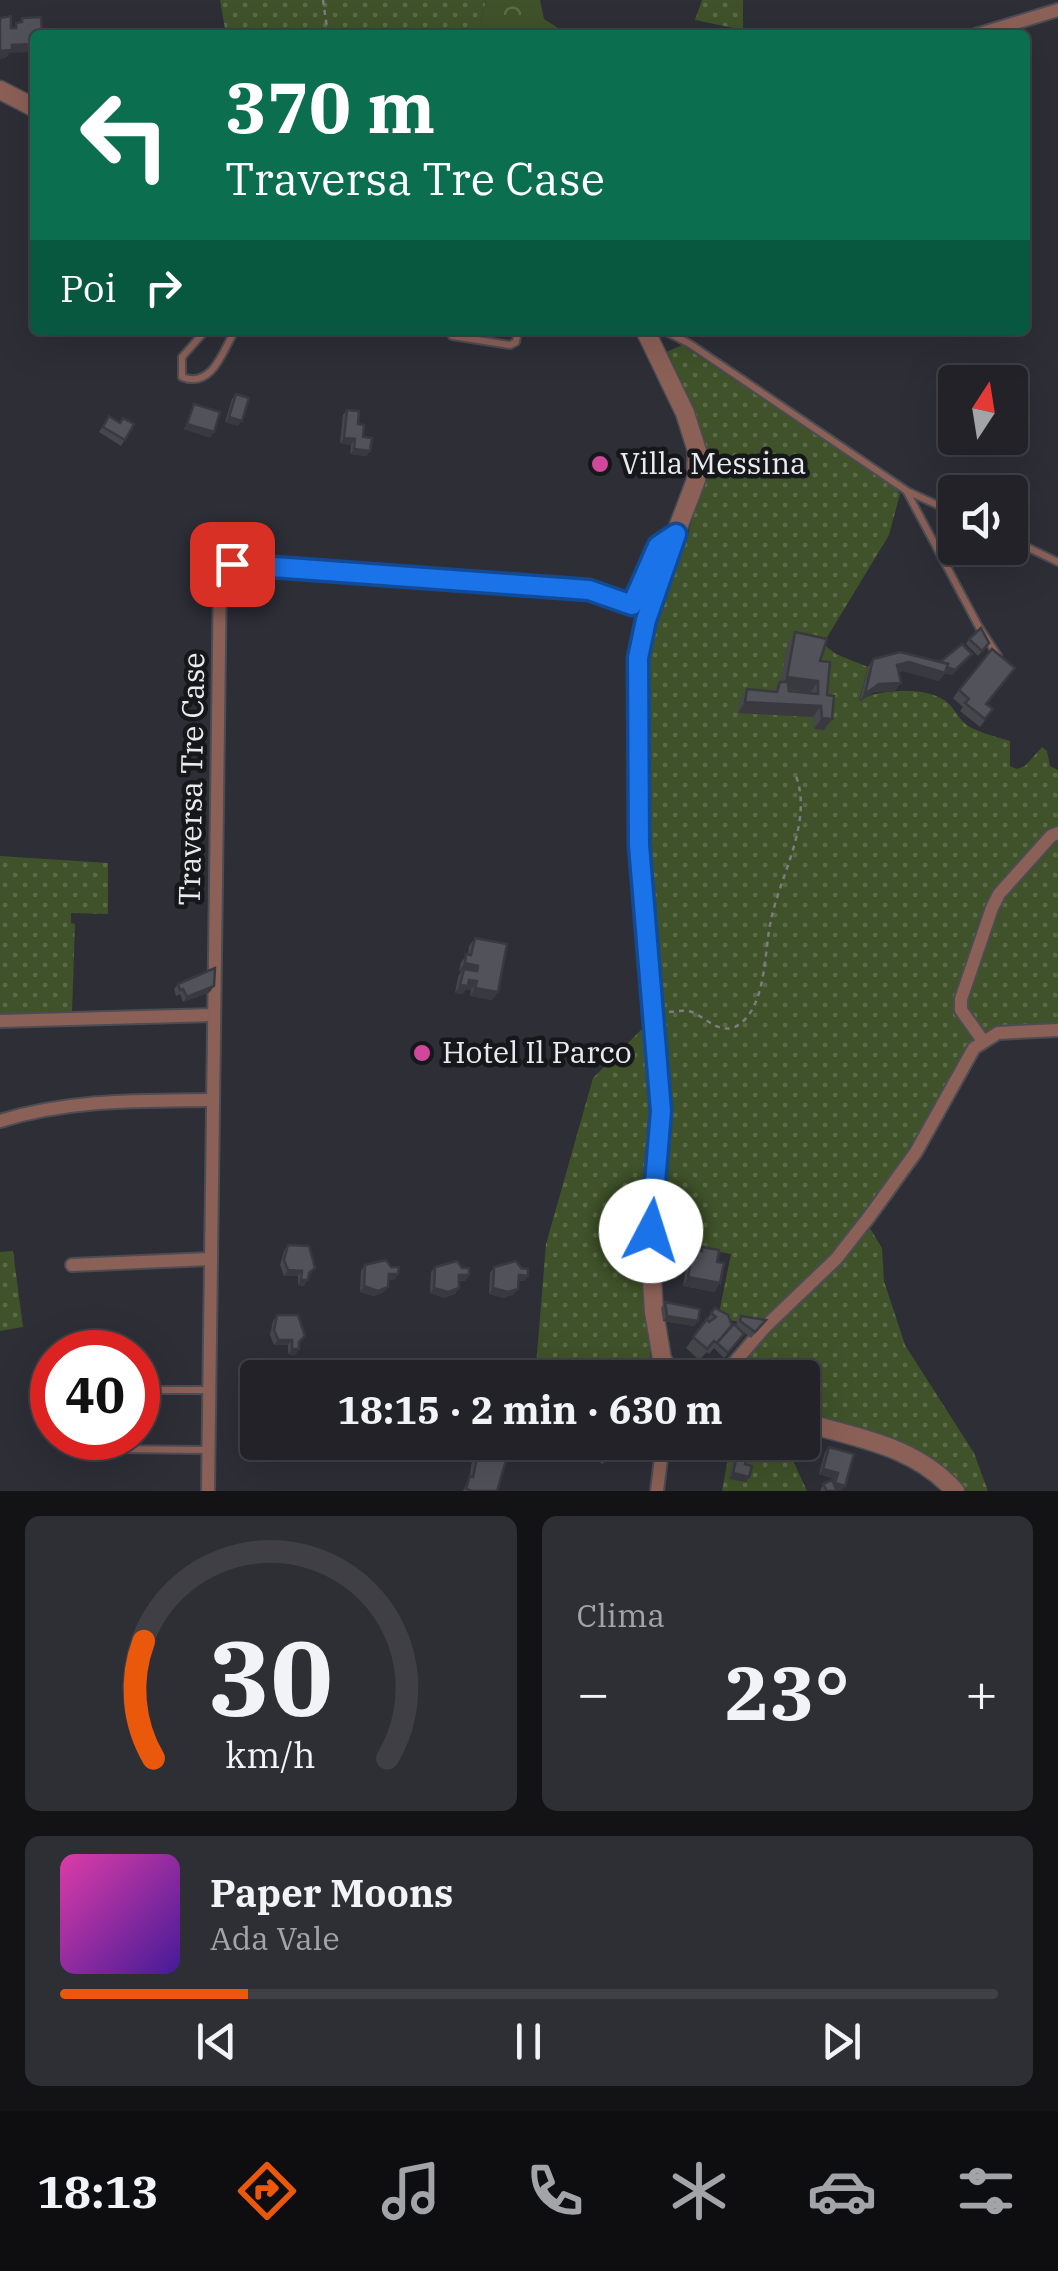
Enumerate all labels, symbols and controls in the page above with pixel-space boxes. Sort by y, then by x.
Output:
text: 370 m [225,61,435,152]
icon: left [60,70,190,200]
text: Traversa Tre Case [225,149,605,207]
icon: right [136,260,191,315]
text: Poi [60,263,116,312]
north arrow [938,365,1028,455]
map controls [938,365,1028,565]
place label: Villa Messina [620,443,806,482]
marker: Villa Messina [589,453,611,475]
button: sound [938,475,1028,565]
pin [190,522,275,607]
icon: arrive [205,537,260,592]
street label: Traversa Tre Case [169,652,212,906]
place label: Hotel Il Parco [442,1032,632,1071]
marker: Hotel Il Parco [411,1042,433,1064]
position arrow [599,1179,703,1283]
speed limit sign: 40 [30,1330,160,1460]
text: 18:15 · 2 min · 630 m [337,1385,723,1434]
text: Clima [577,1594,665,1636]
text: 30 [208,1609,333,1745]
text: 23° [725,1643,850,1741]
text: − [577,1657,610,1728]
text: + [965,1657,998,1728]
text: km/h [226,1731,316,1778]
text: Paper Moons [210,1868,453,1917]
text: Ada Vale [210,1917,340,1959]
icon: previous [189,2014,244,2069]
icon: pause [501,2014,556,2069]
icon: next [814,2014,869,2069]
icon: directions [232,2156,302,2226]
icon: music [376,2156,446,2226]
icon: phone [520,2156,590,2226]
icon: climate [664,2156,734,2226]
icon: car [807,2156,877,2226]
icon: filters [951,2156,1021,2226]
text: 18:13 [37,2162,159,2220]

